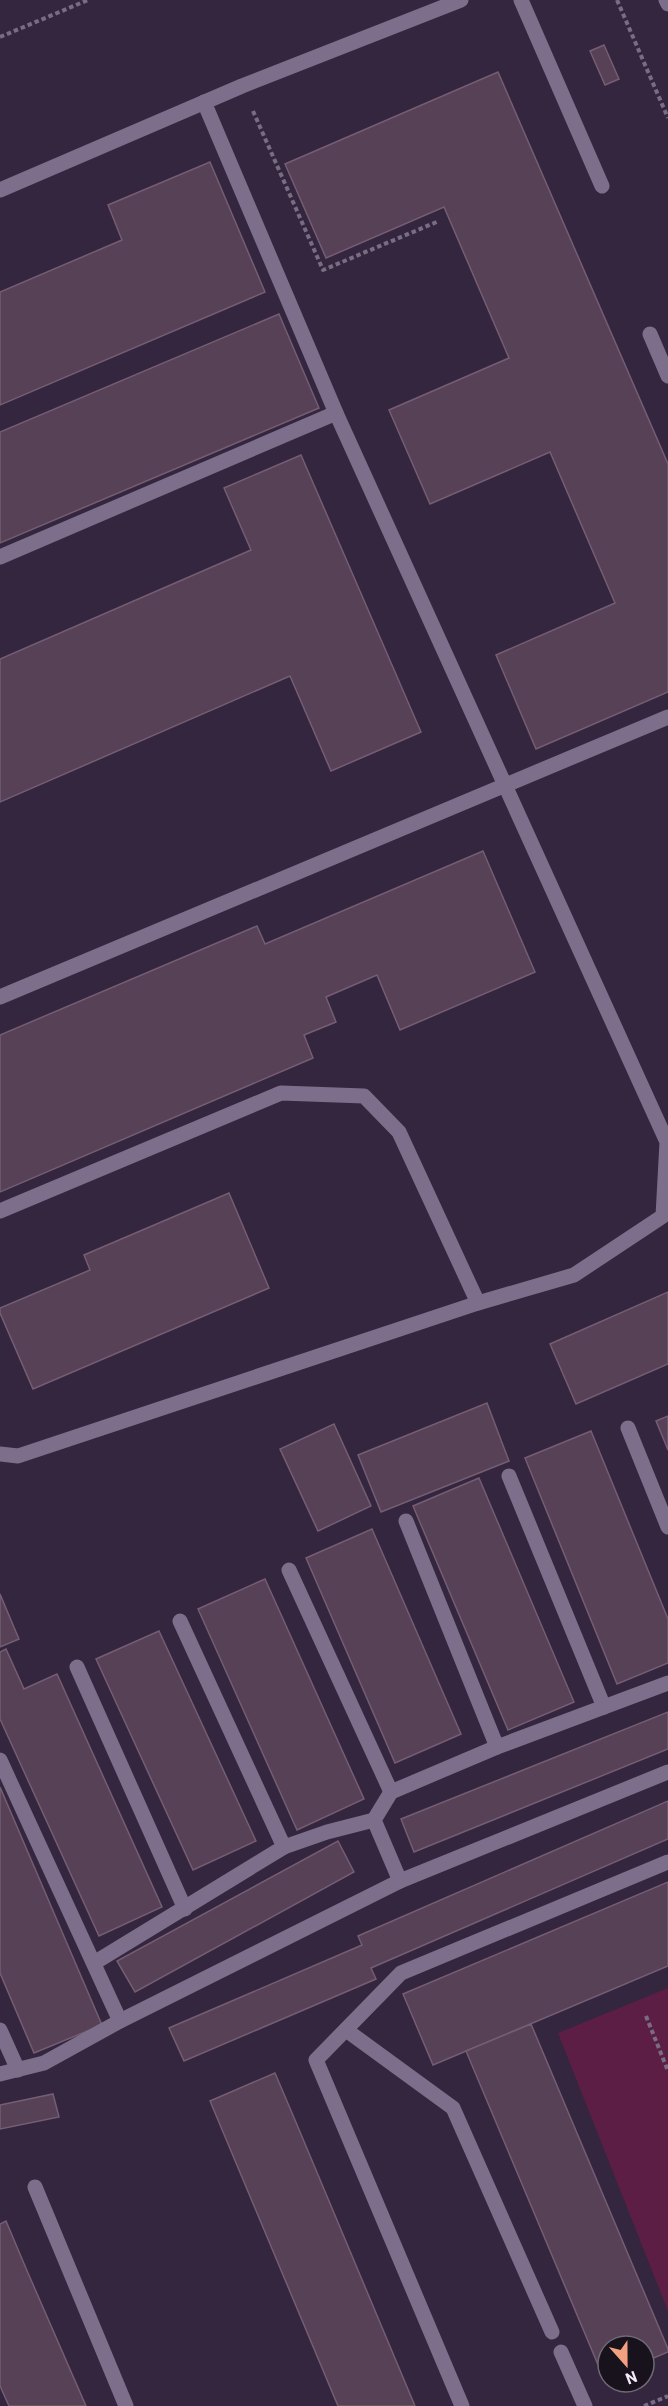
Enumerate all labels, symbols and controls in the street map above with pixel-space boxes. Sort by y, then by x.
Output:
north arrow [596,2334,656,2394]
text: N [623,2368,640,2389]

